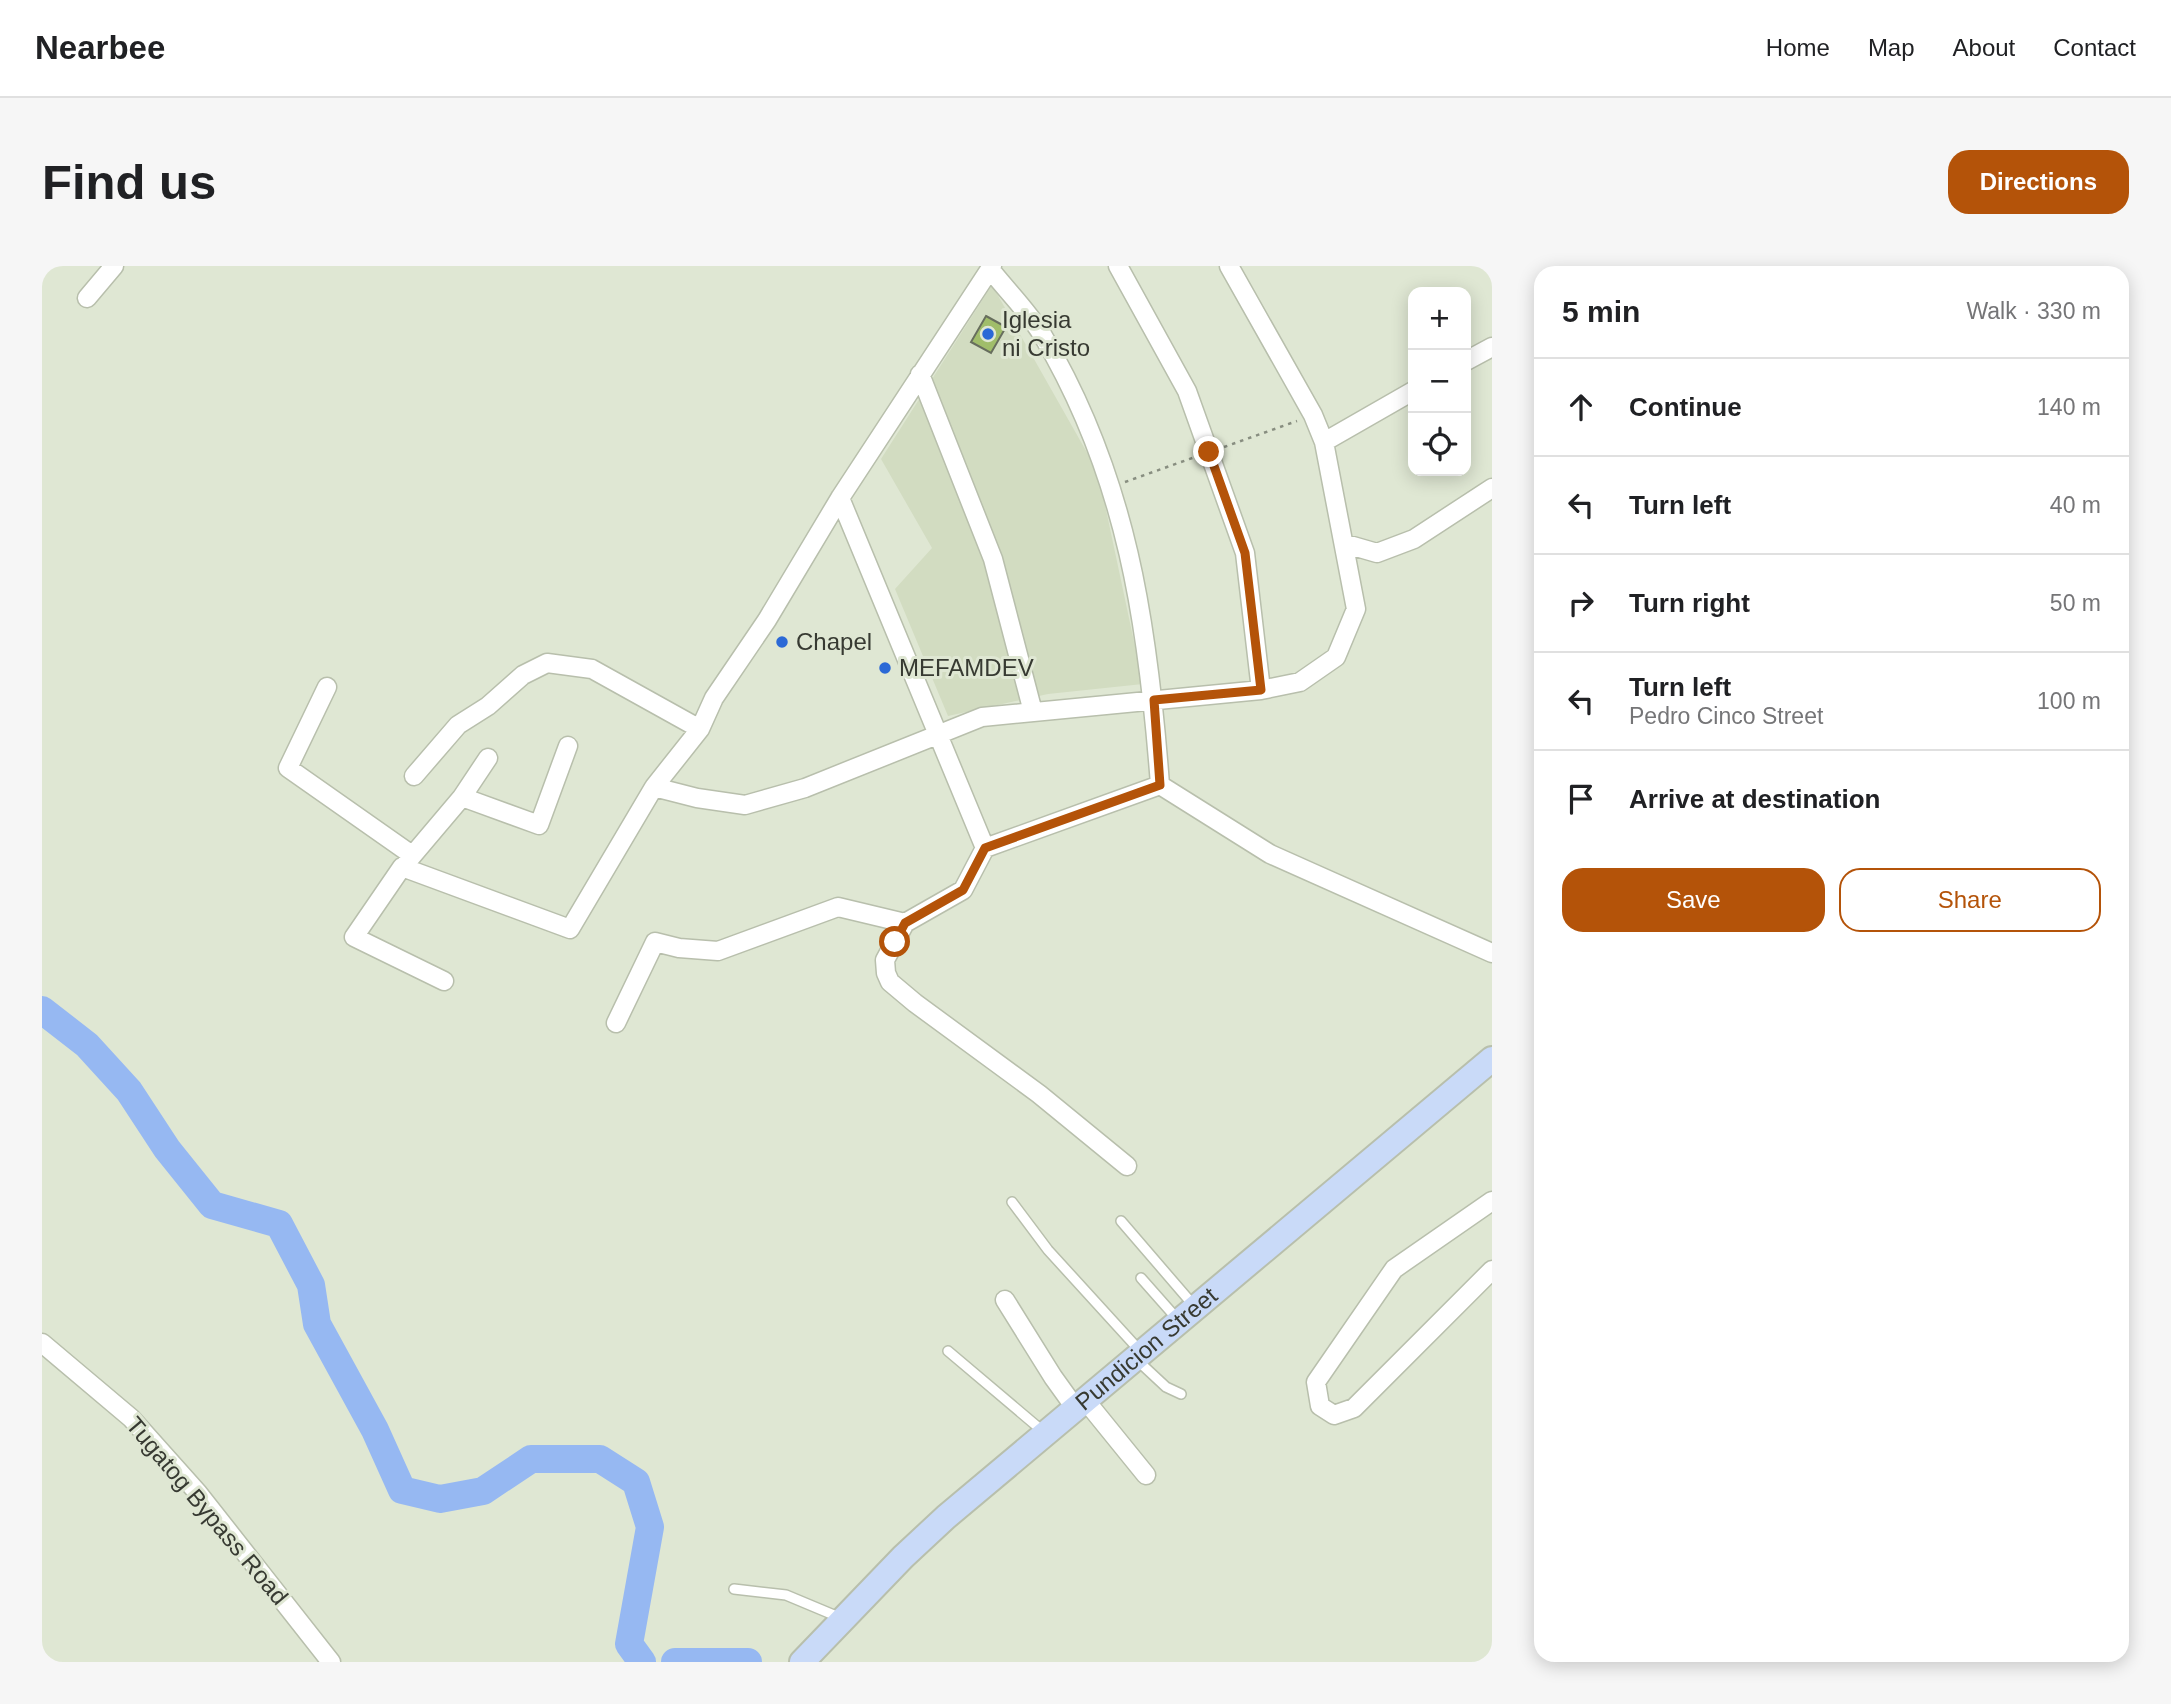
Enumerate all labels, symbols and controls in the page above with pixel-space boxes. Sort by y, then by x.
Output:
text: Nearbee [35,29,165,66]
text: Home [1766,34,1830,61]
text: Map [1868,34,1915,61]
text: About [1953,34,2015,61]
text: Contact [2053,34,2136,61]
button: Directions [1948,150,2129,214]
text: Find us [42,155,216,209]
map controls [1408,287,1471,476]
button: + [1408,287,1471,350]
text: 5 min [1562,295,1640,328]
text: Walk · 330 m [1966,298,2101,324]
place label: Iglesia ni Cristo [1002,306,1090,361]
marker: Iglesia ni Cristo [980,326,996,342]
button: − [1408,350,1471,413]
icon: ahead [1562,388,1600,426]
text: Continue [1629,392,1742,422]
text: 140 m [2037,394,2101,420]
button: locate [1408,413,1471,476]
route end [1193,436,1224,467]
icon: left [1562,486,1600,524]
text: Turn left [1629,490,1731,520]
text: 40 m [2050,492,2101,518]
icon: right [1562,584,1600,622]
text: Turn right [1629,588,1750,618]
text: 50 m [2050,590,2101,616]
place label: Chapel [796,628,872,655]
marker: Chapel [774,634,790,650]
place label: MEFAMDEV [899,654,1034,681]
marker: MEFAMDEV [877,660,893,676]
text: Turn left [1629,672,1731,702]
icon: left [1562,682,1600,720]
text: 100 m [2037,688,2101,714]
text: Pedro Cinco Street [1629,703,1823,729]
icon: arrive [1562,780,1600,818]
text: Arrive at destination [1629,784,1880,814]
button: Save [1562,868,1825,932]
button: Share [1839,868,2101,932]
route start [879,926,910,957]
street label: Pundicion Street [1070,1281,1223,1415]
street label: Tugatog Bypass Road [121,1411,294,1610]

